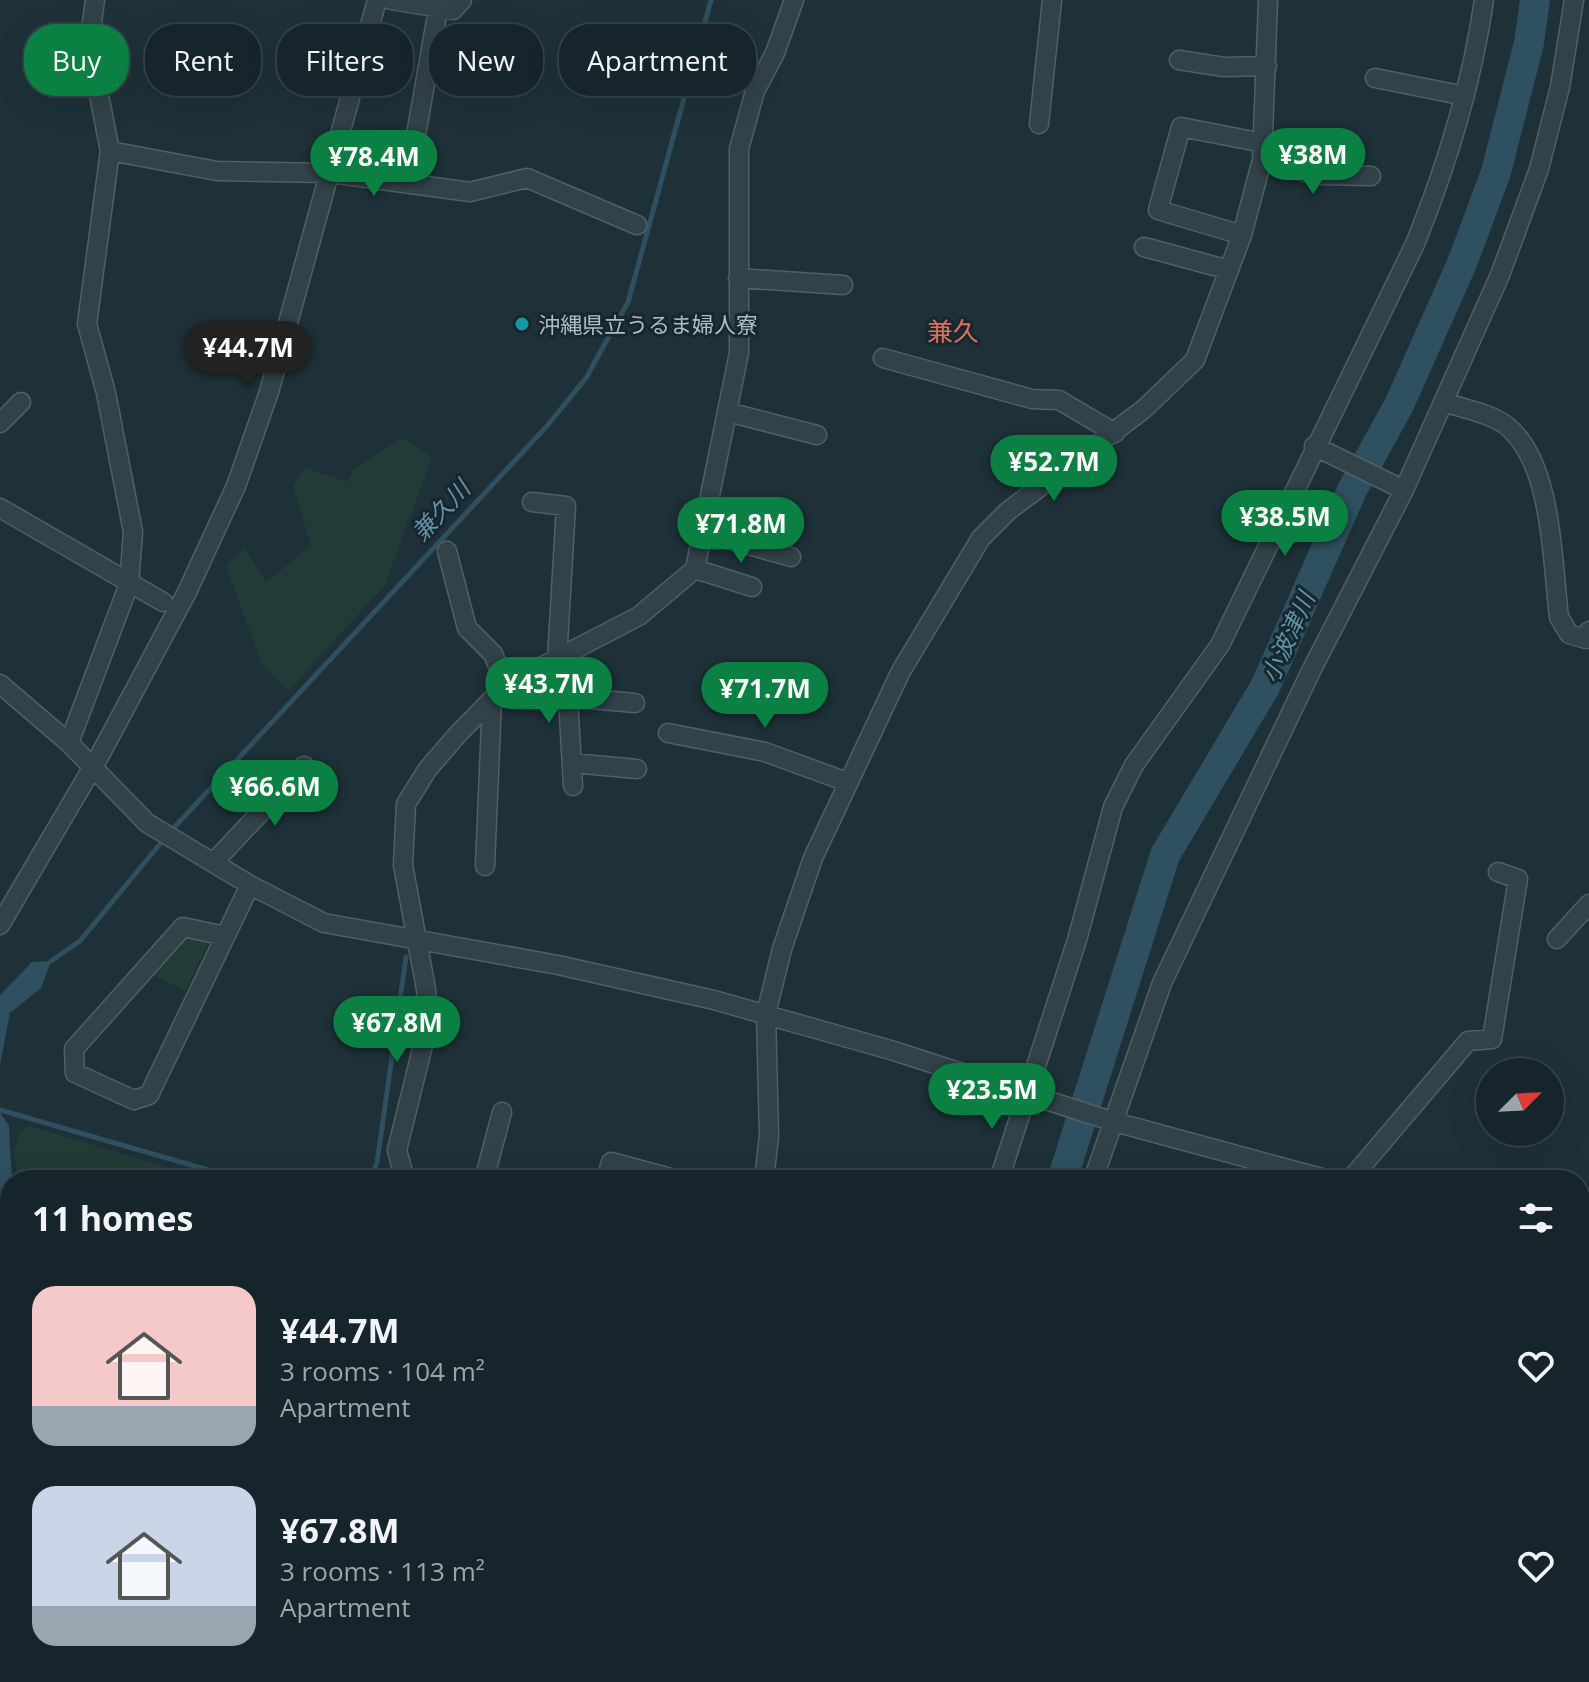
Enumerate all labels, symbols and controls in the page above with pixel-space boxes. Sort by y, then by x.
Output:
chip: Buy [24,24,129,96]
chip: Rent [145,24,261,96]
chip: Filters [277,24,413,96]
chip: New [429,24,543,96]
chip: Apartment [559,24,756,96]
pin: ¥38M [1266,128,1360,196]
pin: ¥78.4M [309,130,439,198]
text: ¥38M [1278,136,1348,172]
text: ¥78.4M [328,138,420,174]
place label: 沖縄県立うるま婦人寮 [538,309,758,339]
district label: 兼久 [927,313,979,349]
marker: 沖縄県立うるま婦人寮 [513,315,531,333]
pin: ¥44.7M [183,321,313,389]
text: ¥44.7M [202,329,294,365]
pin: ¥52.7M [989,435,1119,503]
text: ¥52.7M [1008,443,1100,479]
water label: 兼久川 [403,470,479,548]
pin: ¥38.5M [1220,490,1350,558]
pin: ¥71.8M [676,497,806,565]
text: ¥38.5M [1239,498,1331,534]
text: ¥71.8M [695,505,787,541]
water label: 小波津川 [1252,584,1323,688]
pin: ¥43.7M [484,657,614,725]
pin: ¥71.7M [700,662,830,730]
text: ¥43.7M [503,665,595,701]
text: ¥71.7M [719,670,811,706]
pin: ¥66.6M [210,760,340,828]
text: ¥66.6M [229,768,321,804]
pin: ¥67.8M [332,996,462,1064]
text: ¥67.8M [351,1004,443,1040]
north arrow [1476,1058,1564,1146]
map controls [1476,1058,1564,1146]
pin: ¥23.5M [927,1063,1057,1131]
text: ¥23.5M [946,1071,1038,1107]
text: 11 homes [32,1195,193,1241]
icon: filters [1514,1196,1558,1240]
text: ¥44.7M [280,1307,400,1353]
icon: home [96,1318,192,1414]
icon: heart [1514,1344,1558,1388]
text: 3 rooms · 104 m² [280,1353,485,1389]
text: Apartment [280,1389,411,1425]
text: ¥67.8M [280,1507,400,1553]
icon: home [96,1518,192,1614]
icon: heart [1514,1544,1558,1588]
text: 3 rooms · 113 m² [280,1553,485,1589]
text: Apartment [280,1589,411,1625]

